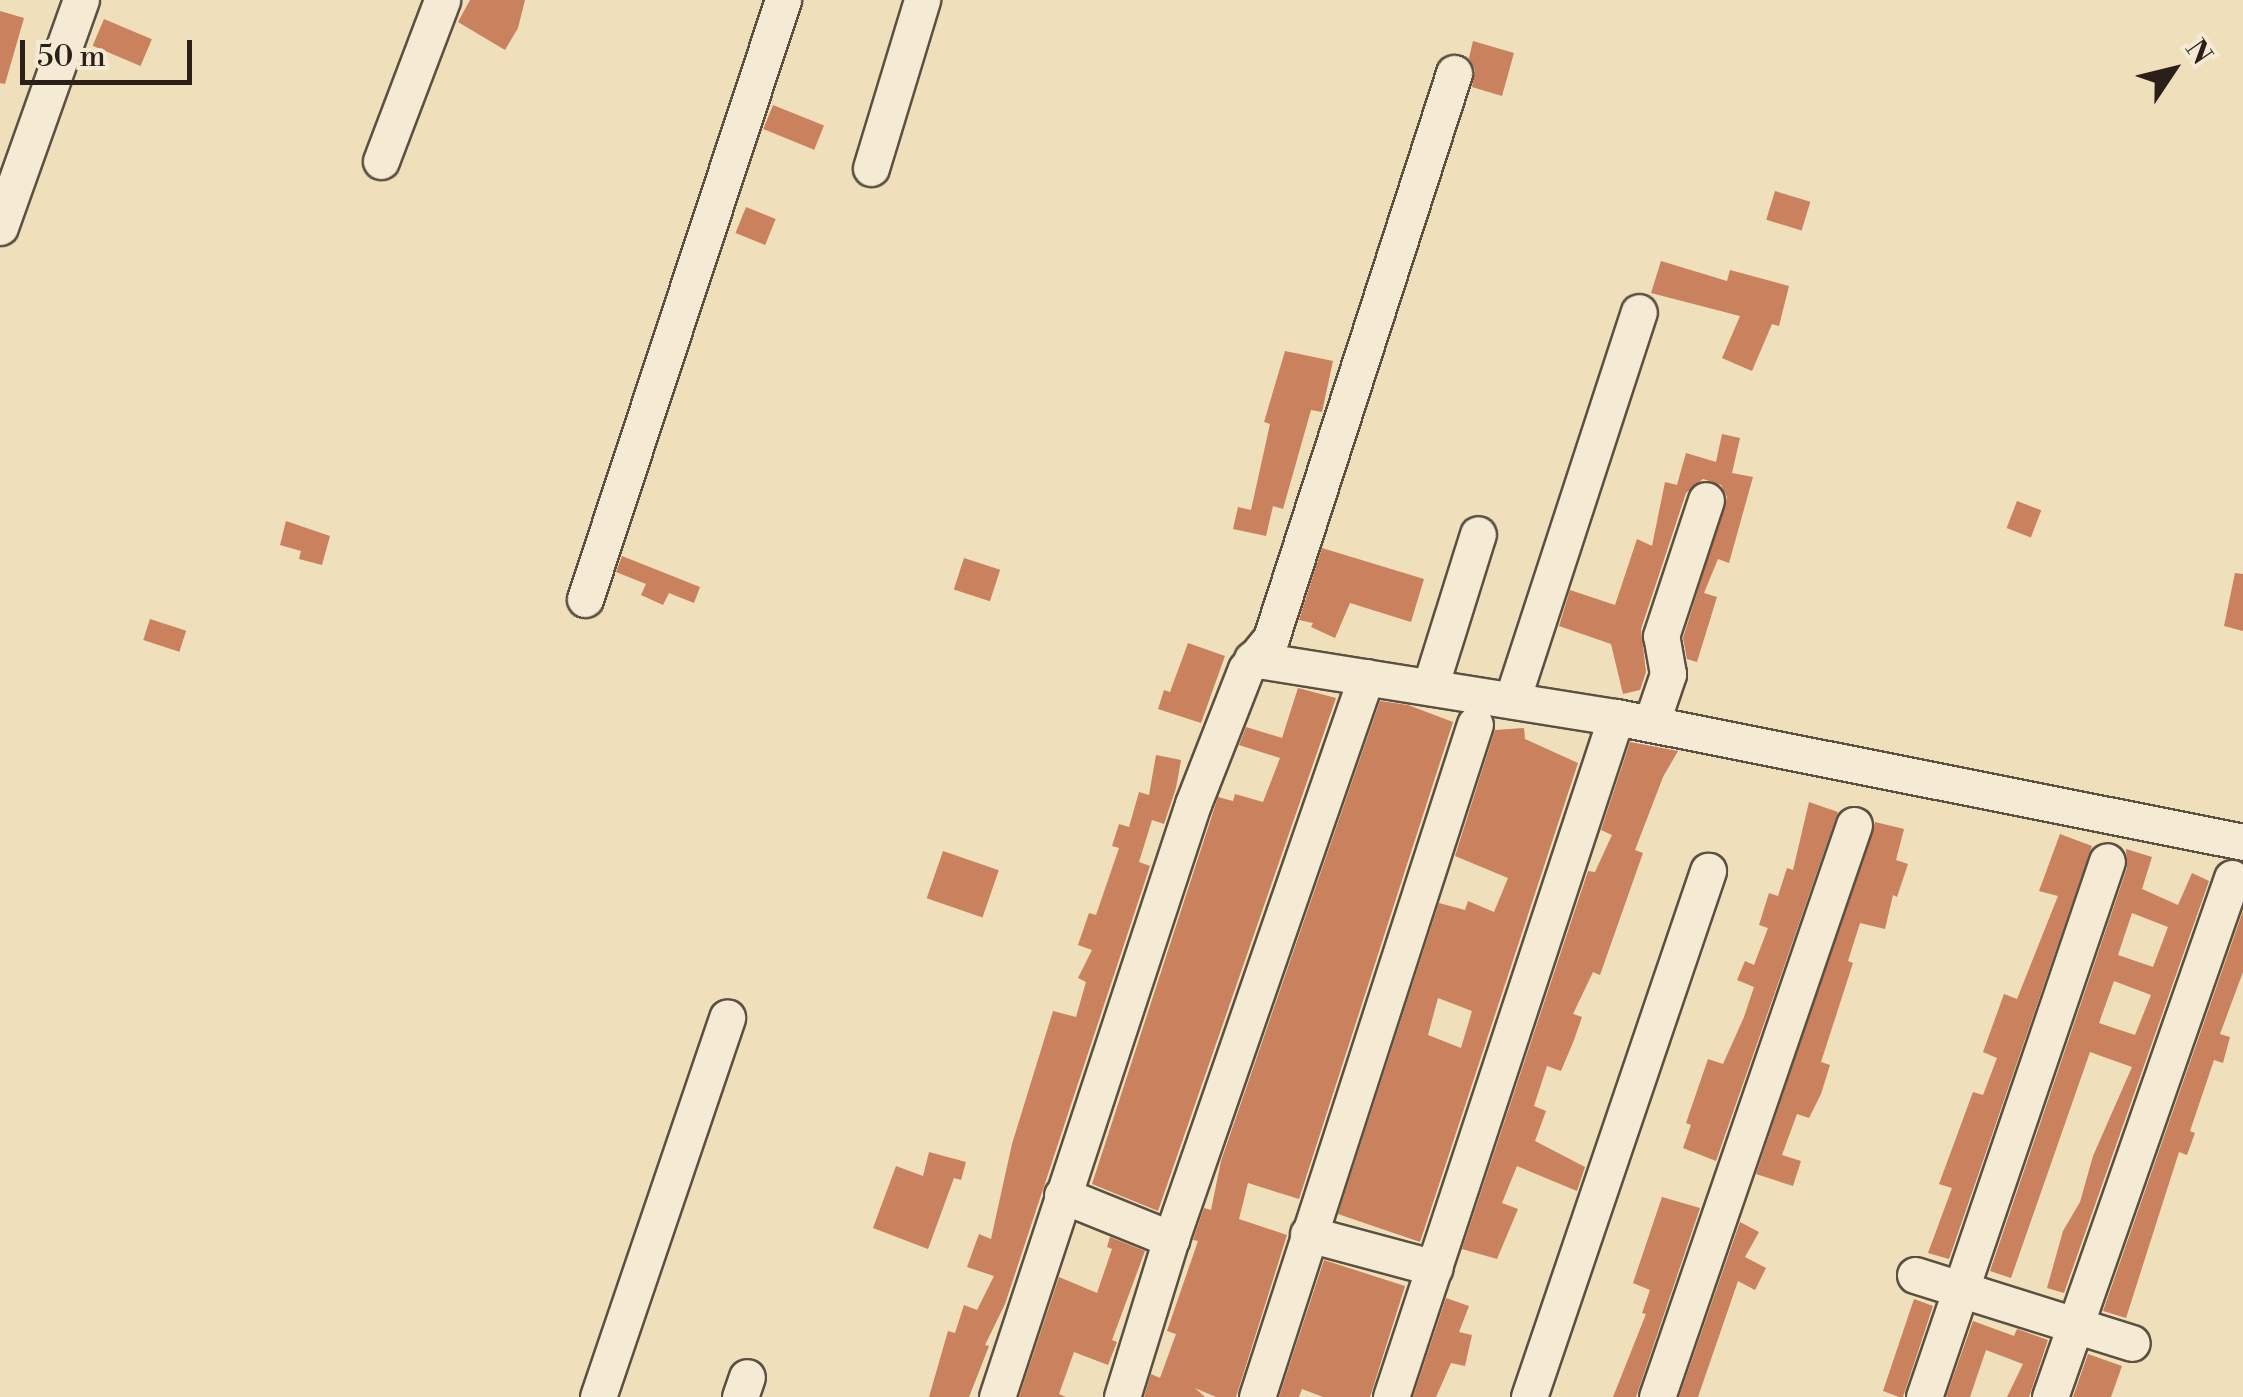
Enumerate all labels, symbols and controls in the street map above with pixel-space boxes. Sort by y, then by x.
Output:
scale bar [25,20,198,82]
north arrow [2123,20,2223,120]
text: N [2177,33,2219,72]
text: 50 m [37,38,106,76]

